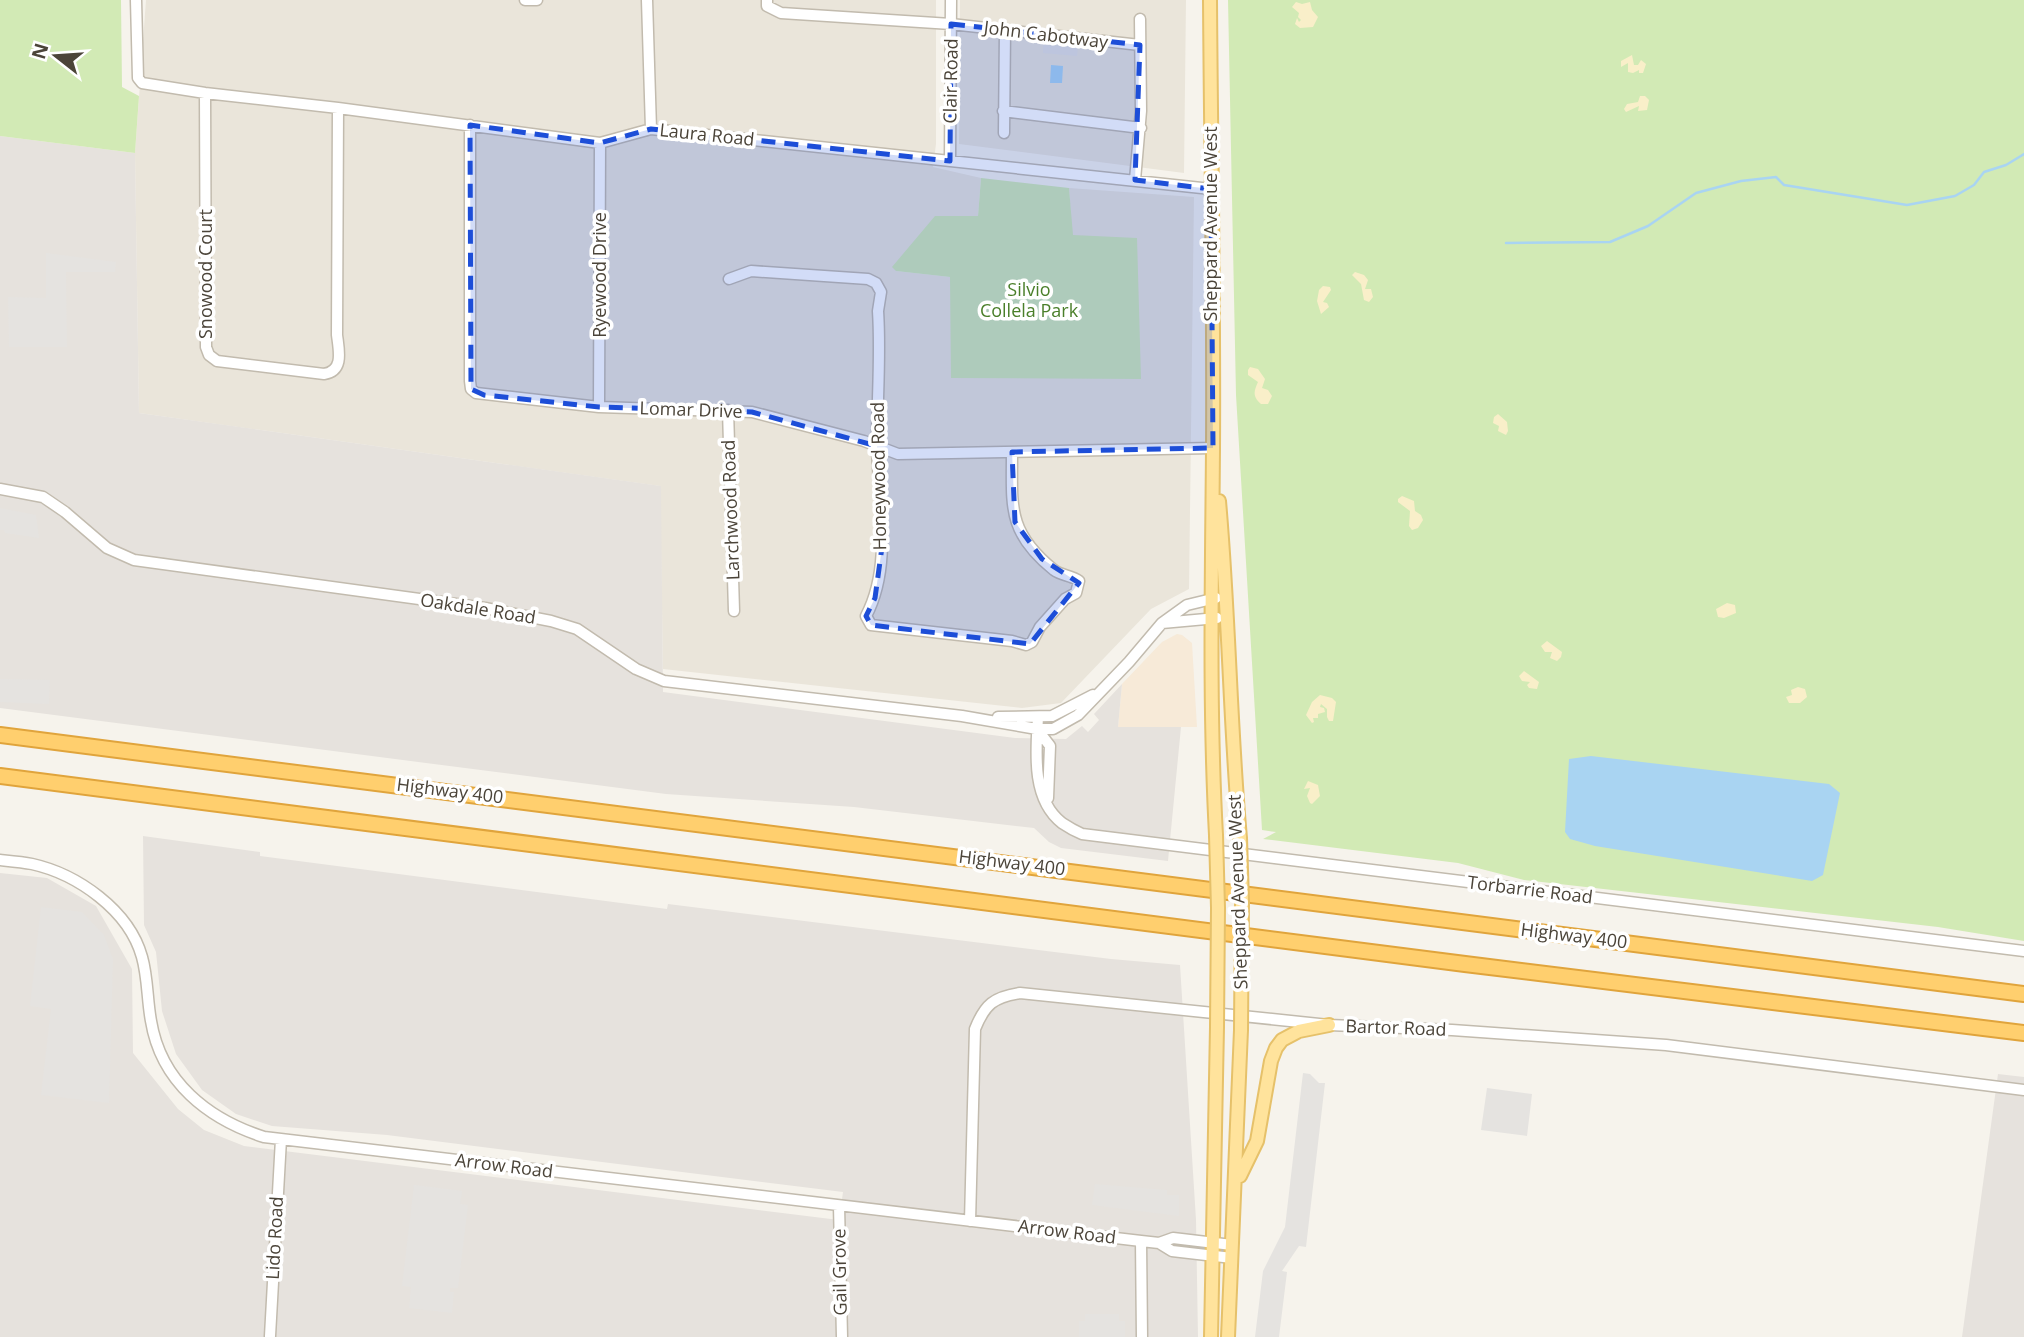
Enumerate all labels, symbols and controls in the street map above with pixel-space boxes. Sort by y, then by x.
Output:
street label: John Cabotway [981,14,1111,54]
north arrow [21,21,91,91]
street label: Clair Road [937,38,963,124]
text: N [25,40,54,62]
street label: Laura Road [658,117,756,151]
street label: Sheppard Avenue West [1198,126,1222,322]
street label: Snowood Court [193,209,217,339]
street label: Ryewood Drive [587,212,611,338]
park label: Silvio Collela Park [980,277,1079,322]
street label: Lomar Drive [639,395,743,423]
street label: Honeywood Road [865,402,891,550]
street label: Larchwood Road [716,439,744,581]
street label: Oakdale Road [419,587,538,629]
street label: Highway 400 [395,772,505,808]
street label: Sheppard Avenue West [1222,794,1252,990]
street label: Highway 400 [957,844,1067,880]
street label: Torbarrie Road [1466,869,1594,909]
street label: Highway 400 [1519,917,1629,953]
street label: Bartor Road [1345,1013,1447,1041]
street label: Arrow Road [454,1147,554,1183]
street label: Lido Road [260,1196,288,1280]
street label: Arrow Road [1017,1213,1117,1249]
street label: Gail Grove [826,1228,852,1316]

